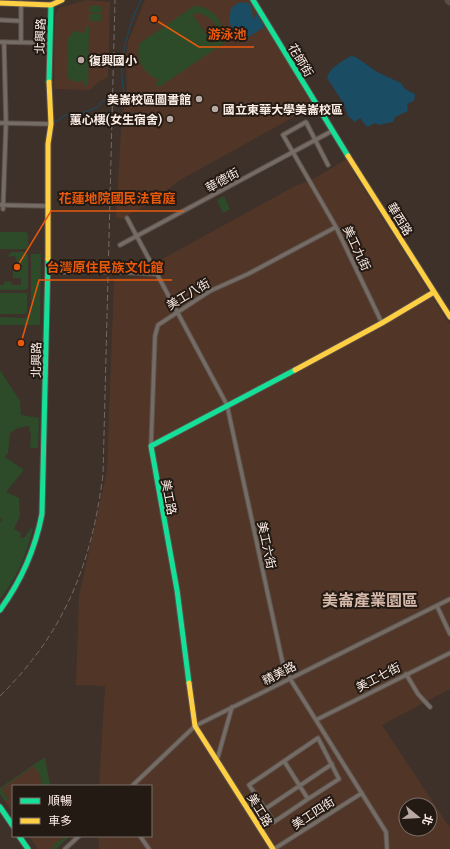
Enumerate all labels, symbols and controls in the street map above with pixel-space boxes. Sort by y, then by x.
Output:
street label: 北興路 [32,18,48,54]
callout: 游泳池 [199,22,254,47]
text: 游泳池 [207,26,247,43]
street label: 花師街 [285,41,317,79]
place label: 復興國小 [89,53,137,68]
marker: 復興國小 [76,55,86,65]
place label: 美崙校區圖書館 [107,92,191,107]
marker: 美崙校區圖書館 [194,94,204,104]
place label: 國立東華大學美崙校區 [223,102,343,117]
marker: 國立東華大學美崙校區 [210,104,220,114]
place label: 蕙心樓(女生宿舍) [70,112,162,127]
marker: 蕙心樓(女生宿舍) [165,114,175,124]
street label: 華德街 [203,165,241,195]
callout: 花蓮地院國民法官庭 [51,186,184,211]
text: 花蓮地院國民法官庭 [58,190,176,207]
street label: 華西路 [384,200,416,238]
street label: 美工九街 [340,223,374,273]
callout: 台灣原住民族文化館 [39,255,172,280]
text: 台灣原住民族文化館 [46,259,164,276]
street label: 美工八街 [164,275,212,313]
street label: 北興路 [28,342,44,378]
street label: 美工路 [158,478,180,516]
street label: 美工六街 [255,520,279,570]
district label: 美崙產業園區 [322,590,418,610]
street label: 精美路 [260,658,298,688]
street label: 美工七街 [353,659,403,695]
legend [12,785,152,837]
street label: 美工路 [244,791,276,829]
text: 順暢 [48,793,72,808]
street label: 美工四街 [289,794,337,832]
north arrow [398,797,438,837]
text: 車多 [48,813,72,828]
text: 北 [419,813,436,827]

